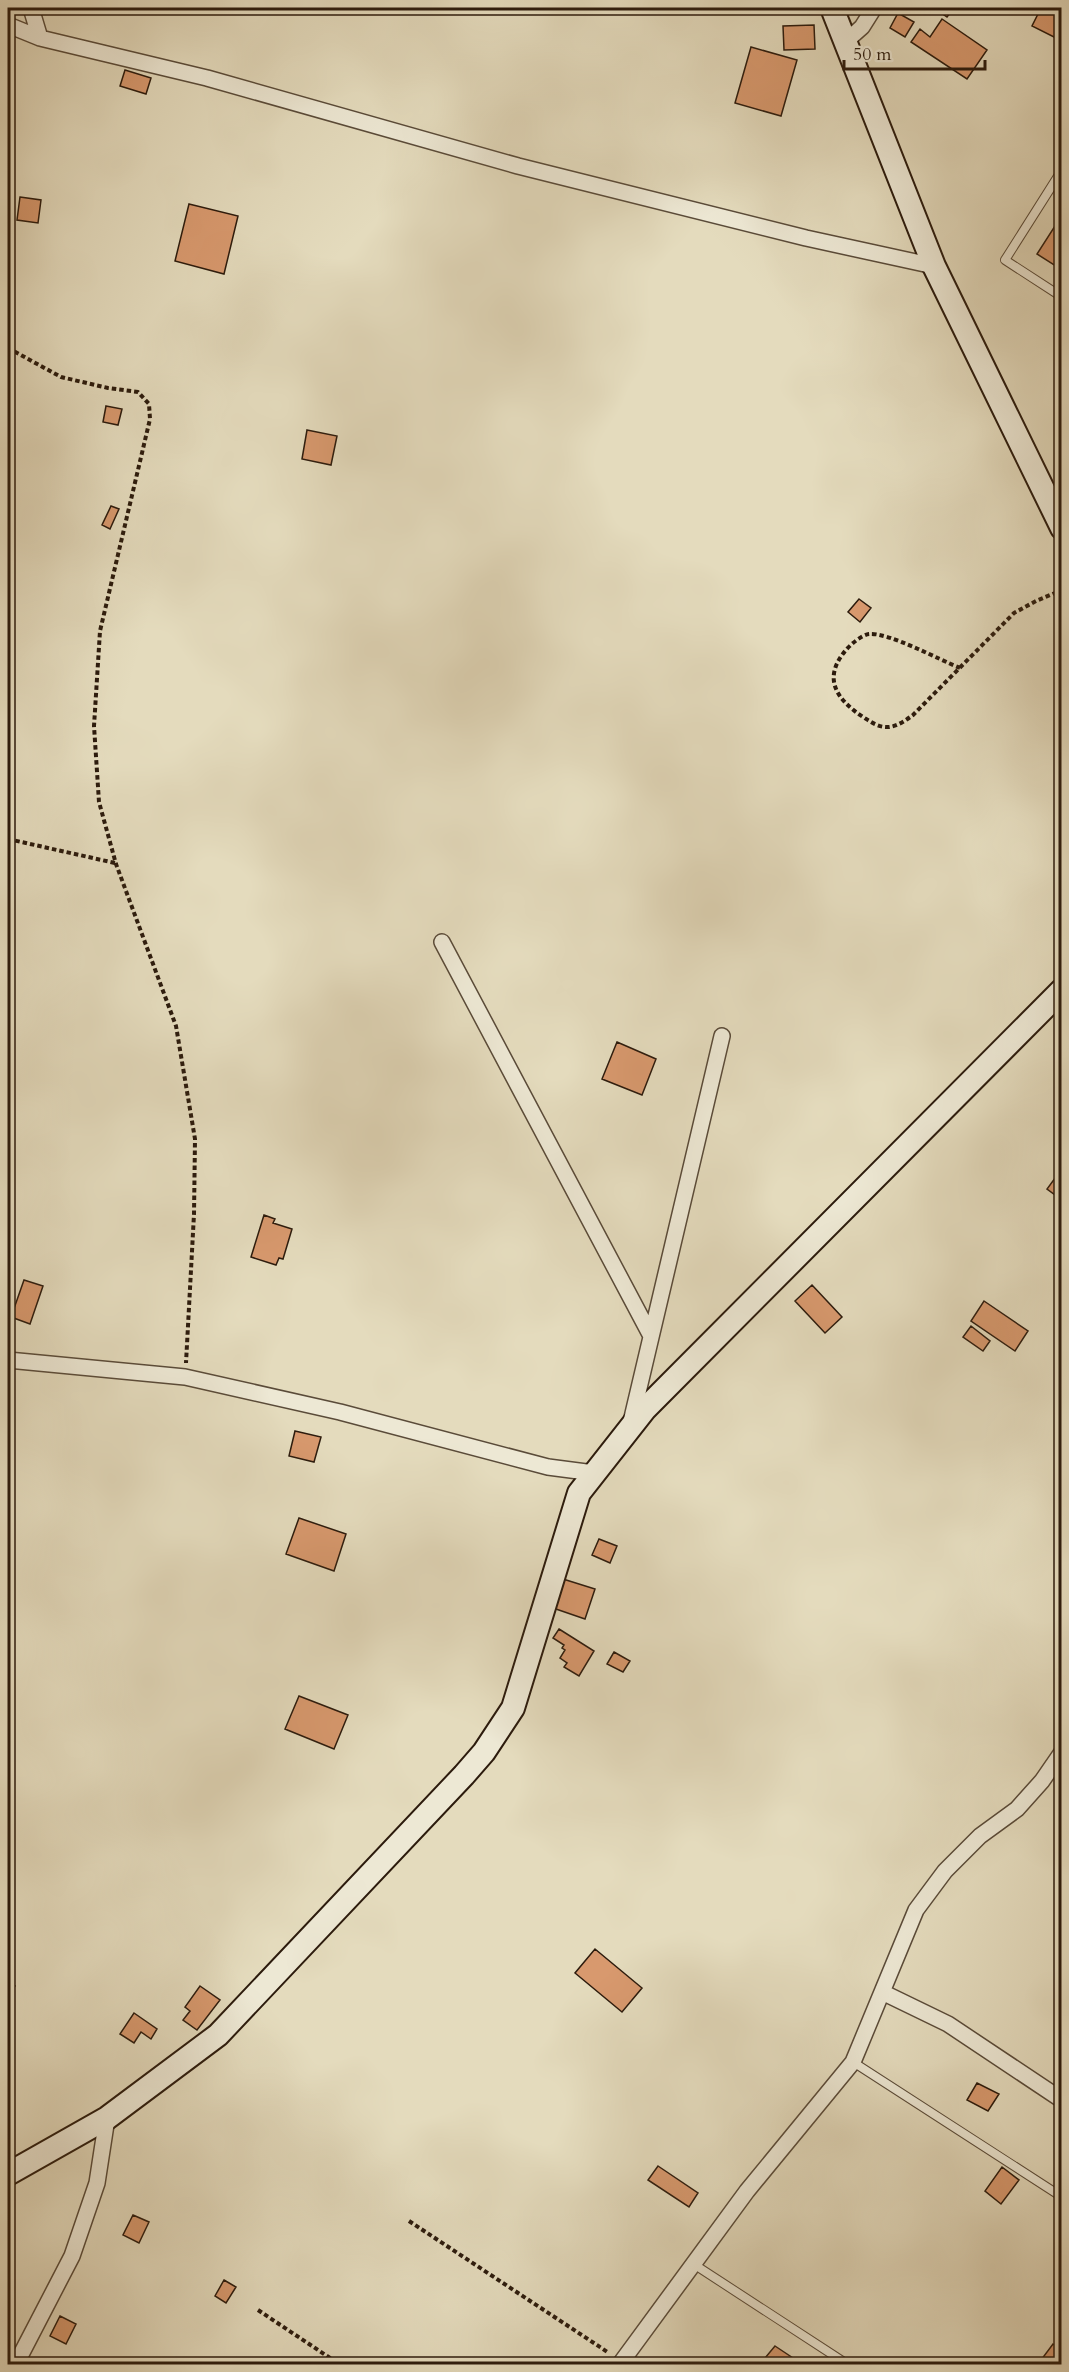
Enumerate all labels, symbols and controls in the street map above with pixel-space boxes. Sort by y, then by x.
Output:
scale bar [844,33,985,71]
text: 50 m [853,42,892,67]

